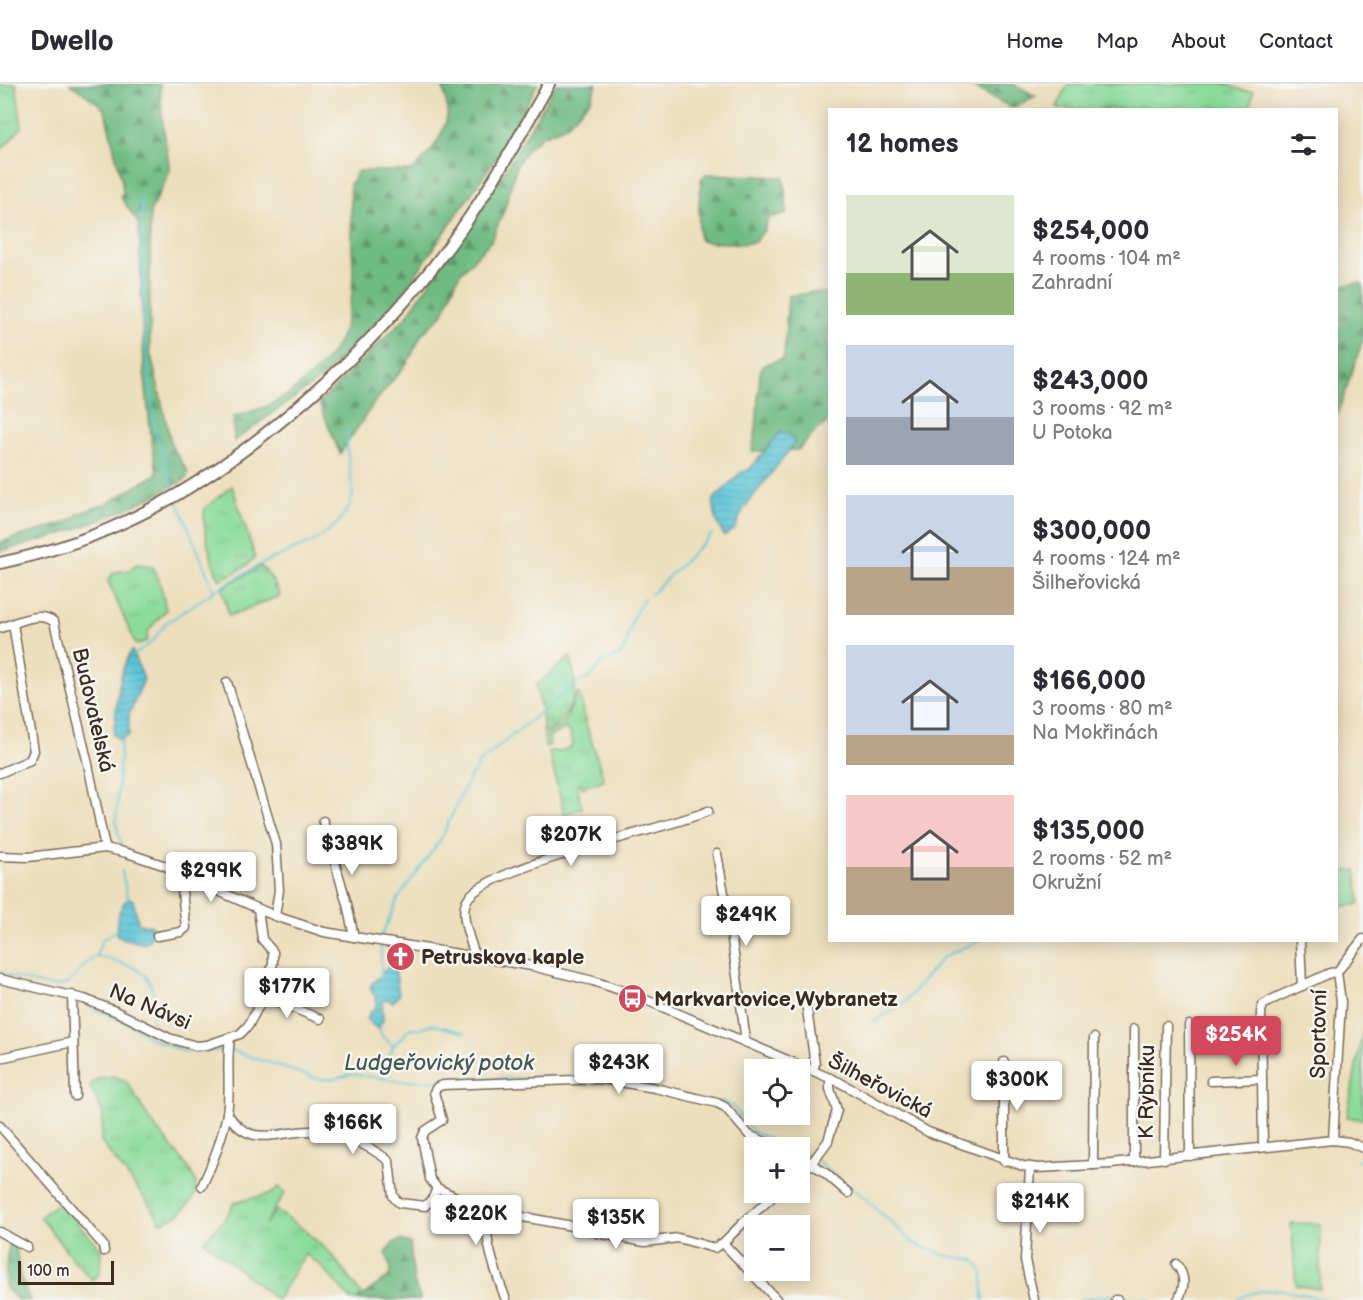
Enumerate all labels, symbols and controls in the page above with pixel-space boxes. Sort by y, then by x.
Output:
text: Dwello [30,25,114,58]
text: Home [1006,29,1063,54]
text: Map [1096,29,1138,54]
text: About [1171,29,1226,54]
text: Contact [1259,29,1333,54]
icon: filters [1287,128,1320,161]
text: 12 homes [846,129,958,160]
text: $254,000 [1032,216,1149,247]
icon: home [894,219,966,291]
text: 4 rooms · 104 m² [1032,247,1181,271]
text: Zahradní [1032,271,1112,295]
text: $243,000 [1032,366,1149,397]
icon: home [894,369,966,441]
text: 3 rooms · 92 m² [1032,397,1173,421]
text: U Potoka [1032,421,1113,445]
text: $300,000 [1032,516,1151,547]
icon: home [894,519,966,591]
text: 4 rooms · 124 m² [1032,547,1181,571]
text: Šilheřovická [1032,571,1141,595]
street label: Budovatelská [67,645,119,775]
text: $166,000 [1032,666,1146,697]
icon: home [894,669,966,741]
text: 3 rooms · 80 m² [1032,697,1173,721]
text: Na Mokřinách [1032,721,1158,745]
pin: $207K [529,816,613,867]
text: $135,000 [1032,816,1145,847]
icon: home [894,819,966,891]
text: $207K [540,823,602,847]
pin: $389K [310,825,394,876]
text: $389K [321,832,383,856]
text: 2 rooms · 52 m² [1032,847,1172,871]
pin: $299K [169,852,253,903]
text: $299K [180,859,242,883]
text: Okružní [1032,871,1101,895]
pin: $249K [704,896,788,947]
text: $249K [715,903,777,927]
church icon: Petruskova kaple [384,941,416,973]
place label: Petruskova kaple [421,945,584,970]
pin: $177K [245,968,329,1019]
text: $177K [258,975,316,999]
street label: Na Návsi [105,979,195,1035]
bus stop icon: Markvartovice,Wybranetz [617,983,649,1015]
place label: Markvartovice,Wybranetz [654,987,898,1012]
street label: Sportovní [1306,988,1332,1079]
pin: $254K [1194,1016,1278,1067]
text: $254K [1205,1023,1267,1047]
pin: $243K [577,1044,661,1095]
street label: K Rybníku [1134,1045,1160,1139]
street label: Šilheřovická [824,1048,936,1124]
water label: Ludgeřovický potok [344,1050,535,1077]
text: $243K [588,1051,650,1075]
map controls [744,1059,810,1281]
button: locate [744,1059,810,1125]
pin: $300K [975,1061,1059,1112]
text: $300K [985,1068,1049,1092]
pin: $166K [311,1104,395,1155]
text: $166K [323,1111,383,1135]
button: + [744,1137,810,1203]
pin: $214K [998,1183,1082,1234]
text: $214K [1011,1190,1069,1214]
pin: $220K [434,1195,518,1246]
pin: $135K [574,1199,658,1250]
text: $220K [445,1202,507,1226]
text: $135K [587,1206,645,1230]
button: − [744,1215,810,1281]
scale bar [18,1258,114,1286]
text: 100 m [27,1262,70,1281]

